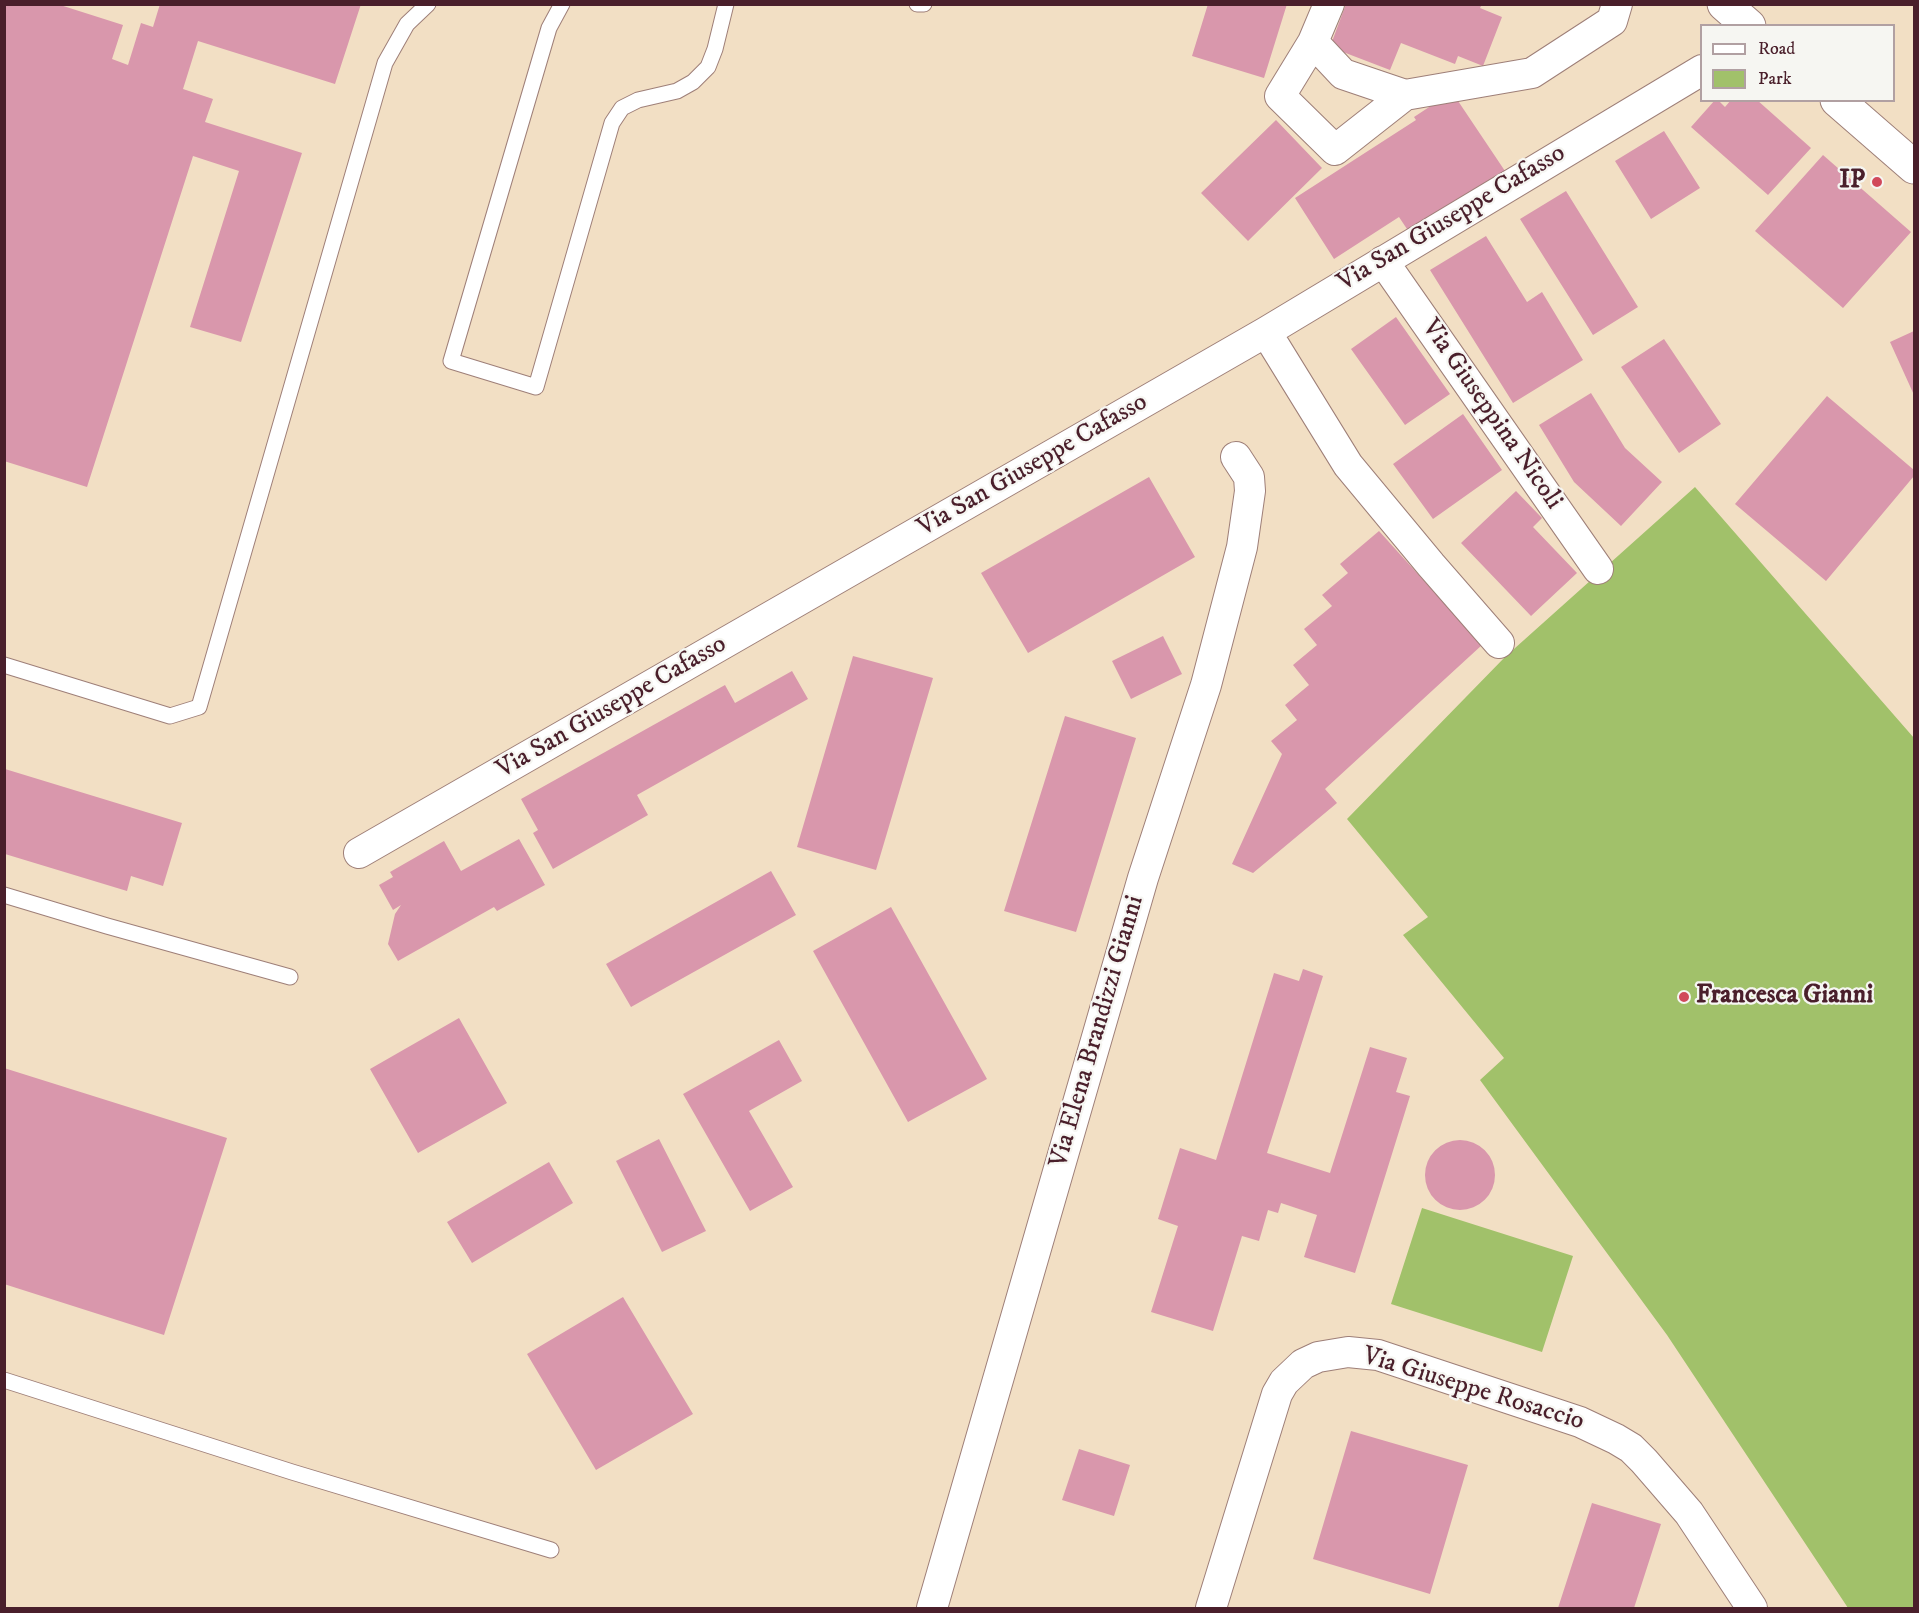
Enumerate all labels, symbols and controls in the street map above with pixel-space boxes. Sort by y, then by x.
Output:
legend [1700,24,1895,102]
text: Road [1758,38,1795,60]
text: Park [1758,68,1792,90]
street label: Via San Giuseppe Cafasso [1332,139,1572,299]
place label: IP [1839,166,1865,198]
marker: IP [1870,175,1884,189]
street label: Via Giuseppina Nicoli [1414,314,1568,516]
street label: Via San Giuseppe Cafasso [912,387,1154,545]
street label: Via San Giuseppe Cafasso [491,629,733,787]
street label: Via Elena Brandizzi Gianni [1044,892,1152,1172]
place label: Francesca Gianni [1696,981,1873,1013]
marker: Francesca Gianni [1677,990,1691,1004]
street label: Via Giuseppe Rosaccio [1358,1341,1588,1439]

